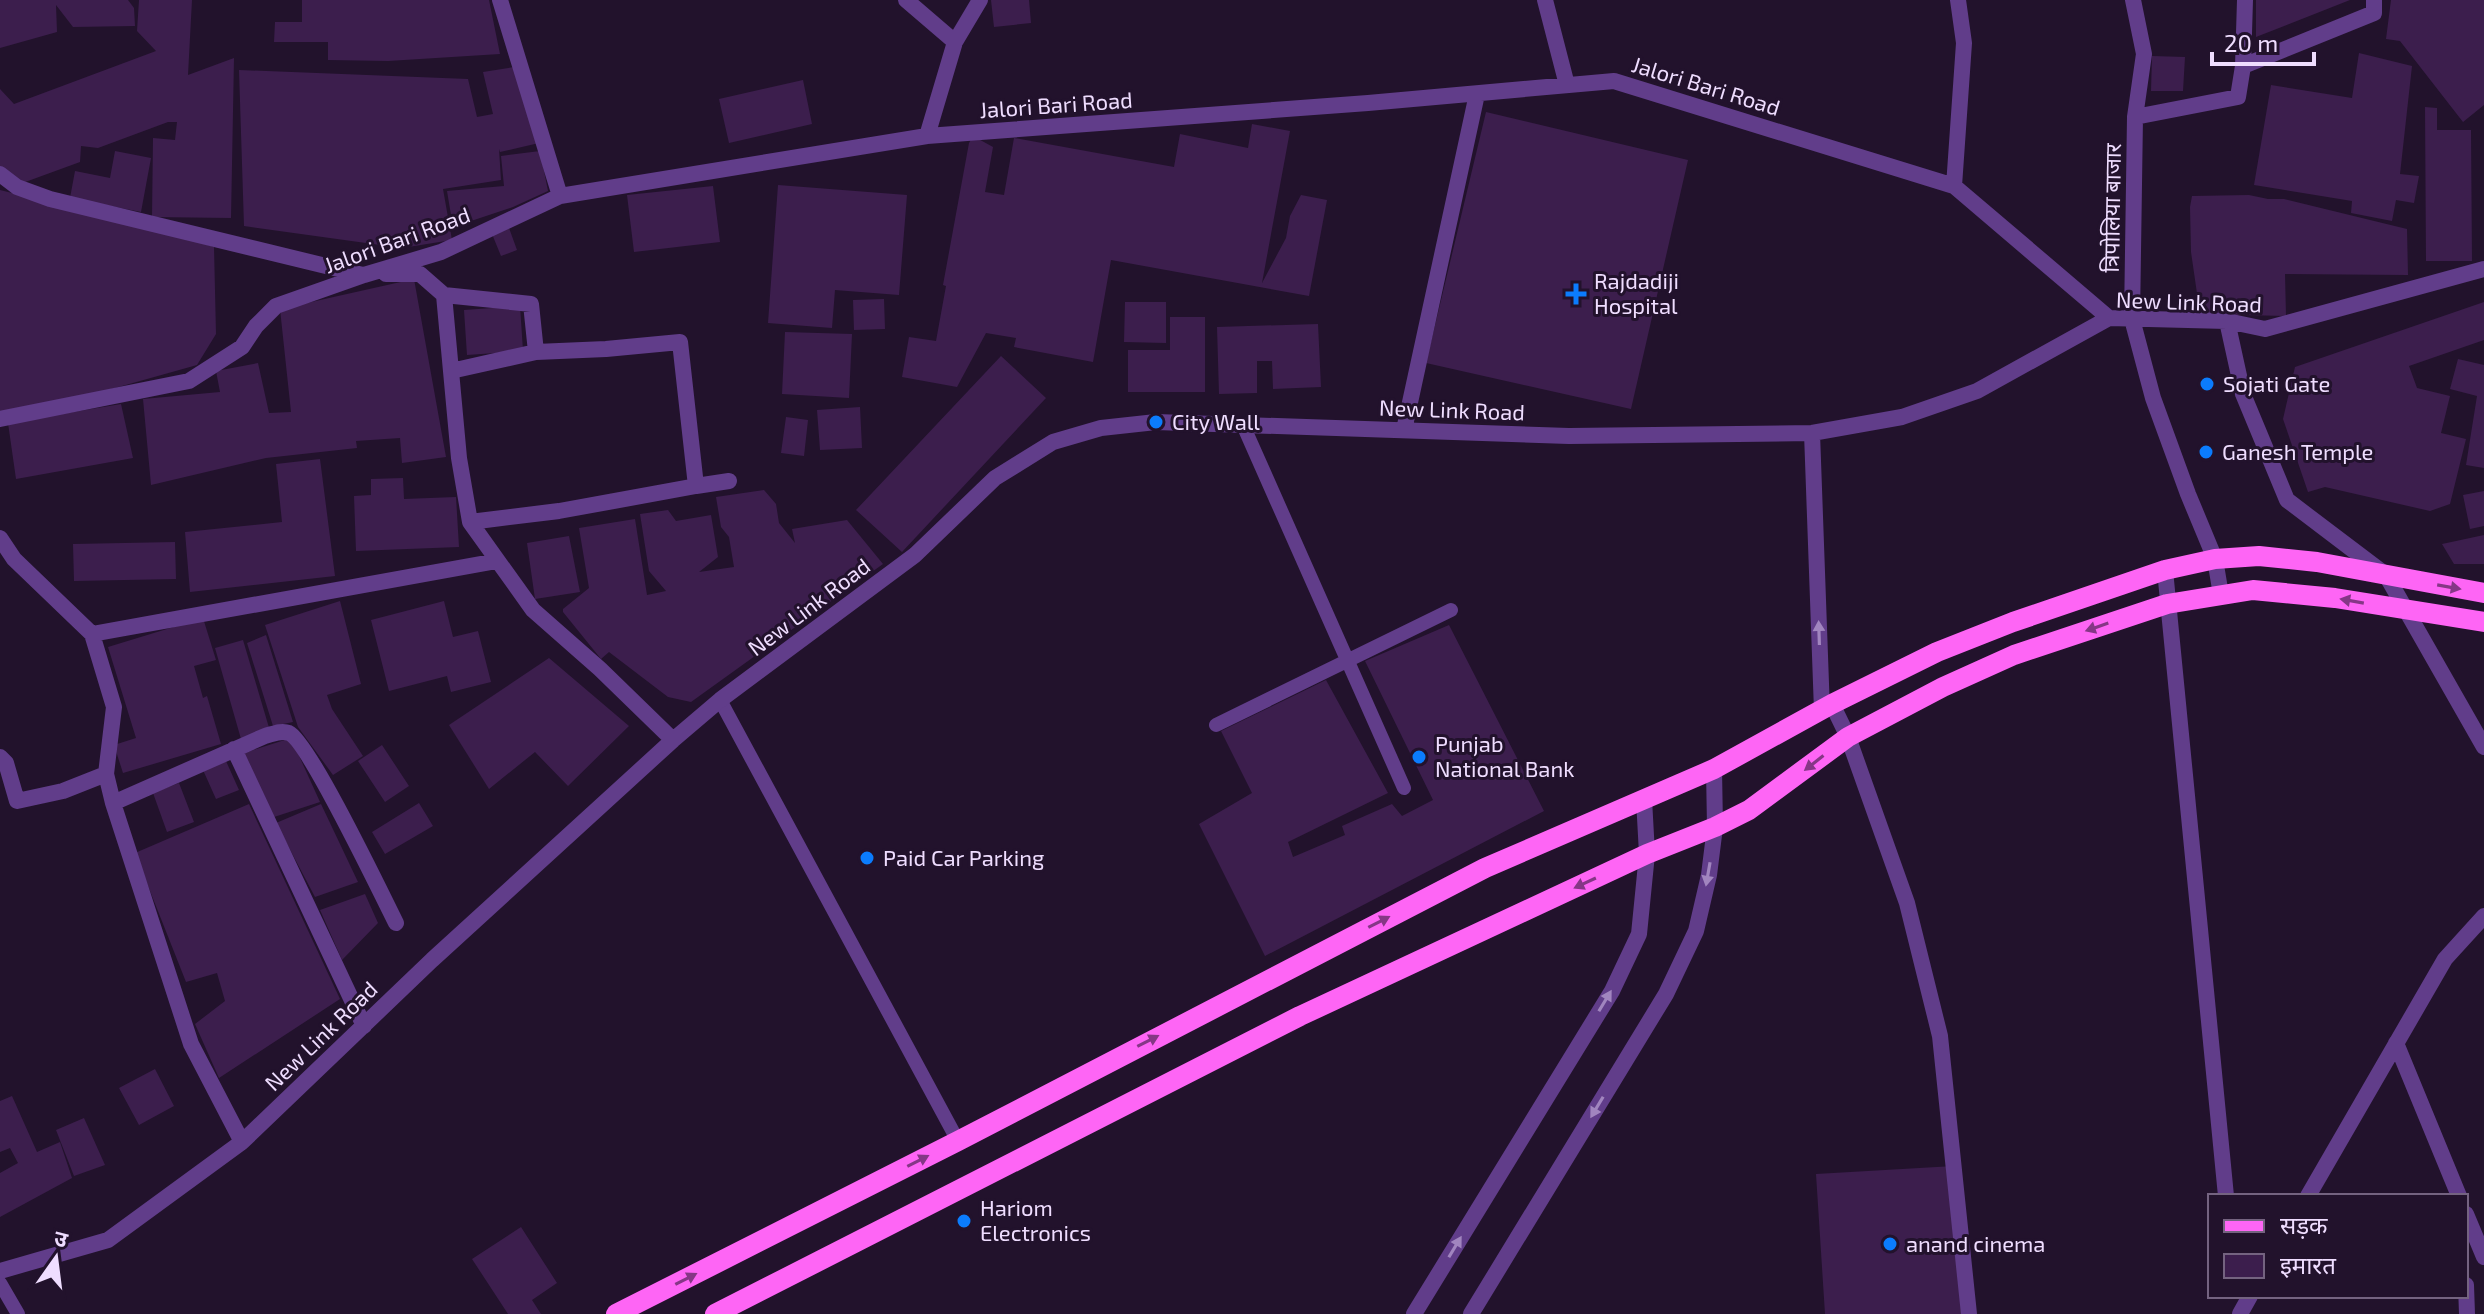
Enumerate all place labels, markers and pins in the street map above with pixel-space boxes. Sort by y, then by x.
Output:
place label: Rajdadiji Hospital [1594,267,1679,318]
marker: Rajdadiji Hospital [1565,283,1587,305]
place label: Sojati Gate [2223,370,2330,397]
marker: Sojati Gate [2198,375,2216,393]
place label: City Wall [1172,408,1260,434]
marker: City Wall [1147,413,1165,431]
place label: Ganesh Temple [2222,438,2373,464]
marker: Ganesh Temple [2197,443,2215,461]
place label: Punjab National Bank [1435,730,1574,781]
marker: Punjab National Bank [1410,748,1428,766]
place label: Paid Car Parking [883,844,1044,870]
marker: Paid Car Parking [858,849,876,867]
place label: Hariom Electronics [980,1194,1091,1245]
marker: Hariom Electronics [955,1212,973,1230]
place label: anand cinema [1906,1230,2045,1256]
marker: anand cinema [1881,1235,1899,1253]

